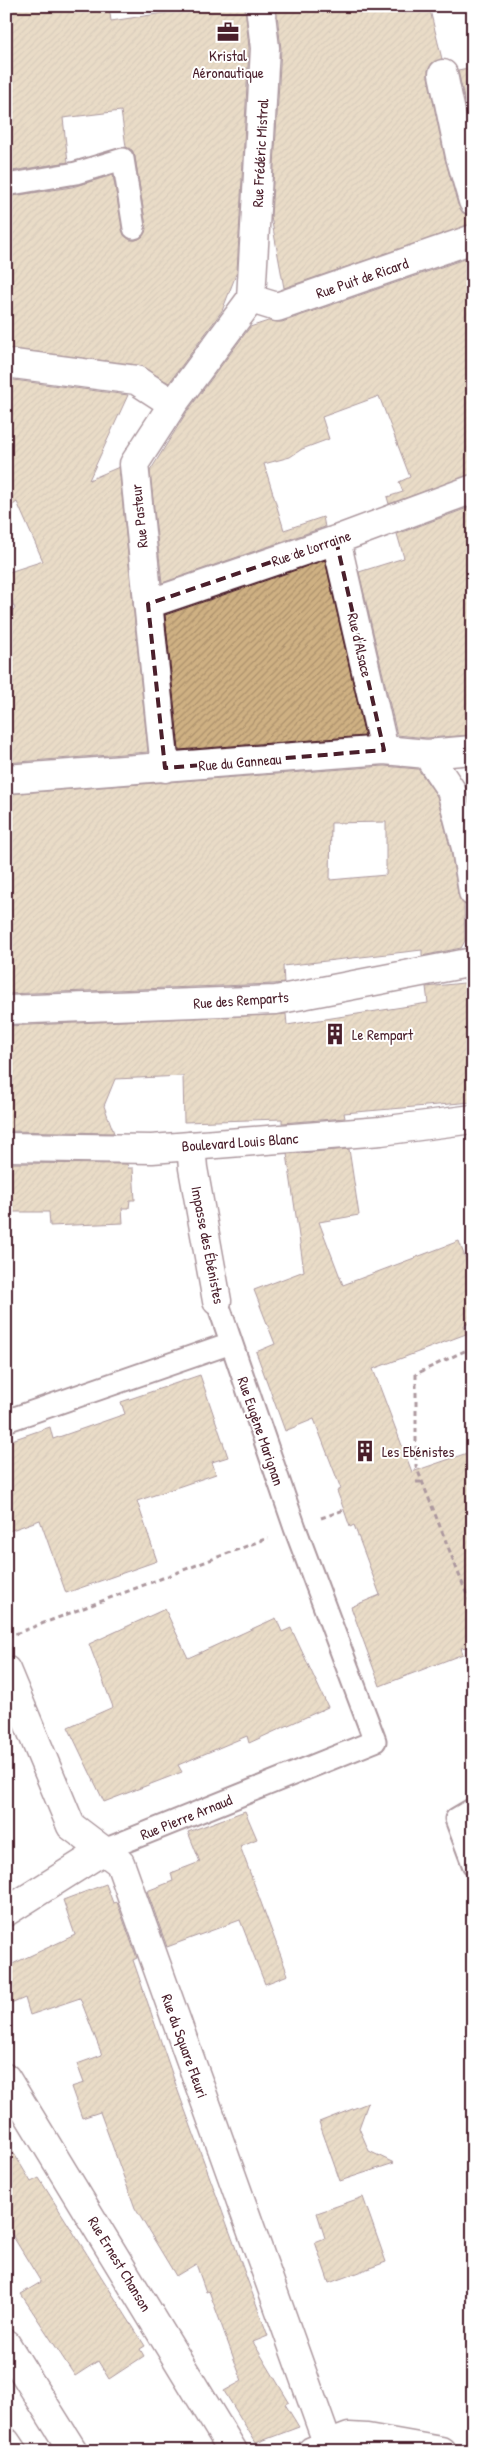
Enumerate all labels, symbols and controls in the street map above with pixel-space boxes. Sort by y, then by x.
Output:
office icon: Kristal Aéronautique [215,19,241,45]
place label: Kristal Aéronautique [192,45,264,83]
street label: Rue Frédéric Mistral [247,98,273,208]
street label: Rue Puit de Ricard [313,252,411,304]
street label: Rue Pasteur [125,483,153,549]
street label: Rue de Lorraine [268,525,354,571]
street label: Rue d'Alsace [342,611,378,679]
street label: Rue du Canneau [198,748,282,776]
street label: Rue des Remparts [193,986,289,1014]
building icon: Le Rempart [322,1021,348,1047]
place label: Le Rempart [352,1024,414,1045]
street label: Boulevard Louis Blanc [181,1127,299,1157]
street label: Impasse des Ébénistes [186,1184,230,1306]
street label: Rue Eugène Marignan [233,1374,290,1488]
building icon: Les Ebénistes [352,1438,378,1464]
place label: Les Ebénistes [382,1441,455,1462]
street label: Rue Pierre Arnaud [137,1789,235,1845]
street label: Rue du Square Fleuri [156,1991,214,2101]
street label: Rue Ernest Chanson [83,2212,157,2316]

